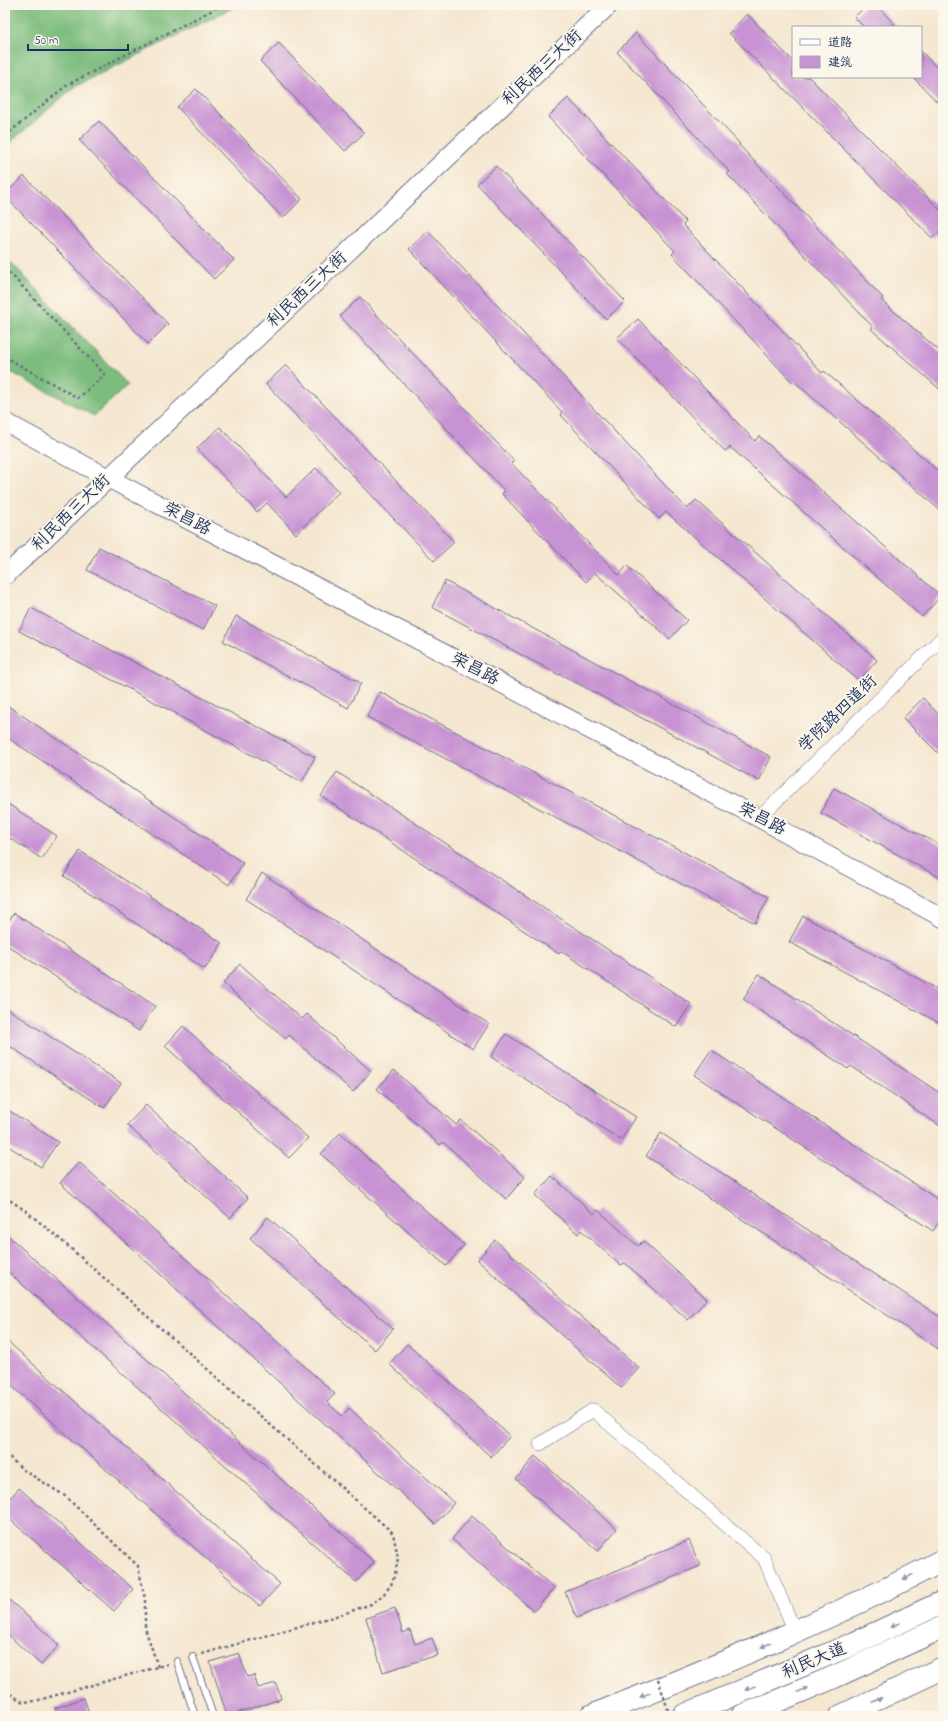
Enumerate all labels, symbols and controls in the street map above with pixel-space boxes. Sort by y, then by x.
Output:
street label: 利民西三大街 [496,24,588,112]
scale bar [28,26,128,52]
legend [792,26,922,78]
text: 50 m [34,32,58,50]
text: 道路 [828,34,852,52]
text: 建筑 [828,54,852,72]
street label: 利民西三大街 [261,246,353,334]
street label: 利民西三大街 [26,469,116,557]
street label: 荣昌路 [159,496,215,542]
street label: 荣昌路 [447,646,503,692]
street label: 学院路四道街 [793,670,883,758]
street label: 荣昌路 [734,796,790,842]
one-way arrow [902,1574,914,1580]
one-way arrow [890,1622,901,1628]
street label: 利民大道 [778,1636,850,1686]
one-way arrow [760,1642,771,1648]
one-way arrow [744,1685,756,1691]
one-way arrow [798,1686,810,1692]
one-way arrow [639,1692,651,1698]
one-way arrow [871,1697,882,1703]

